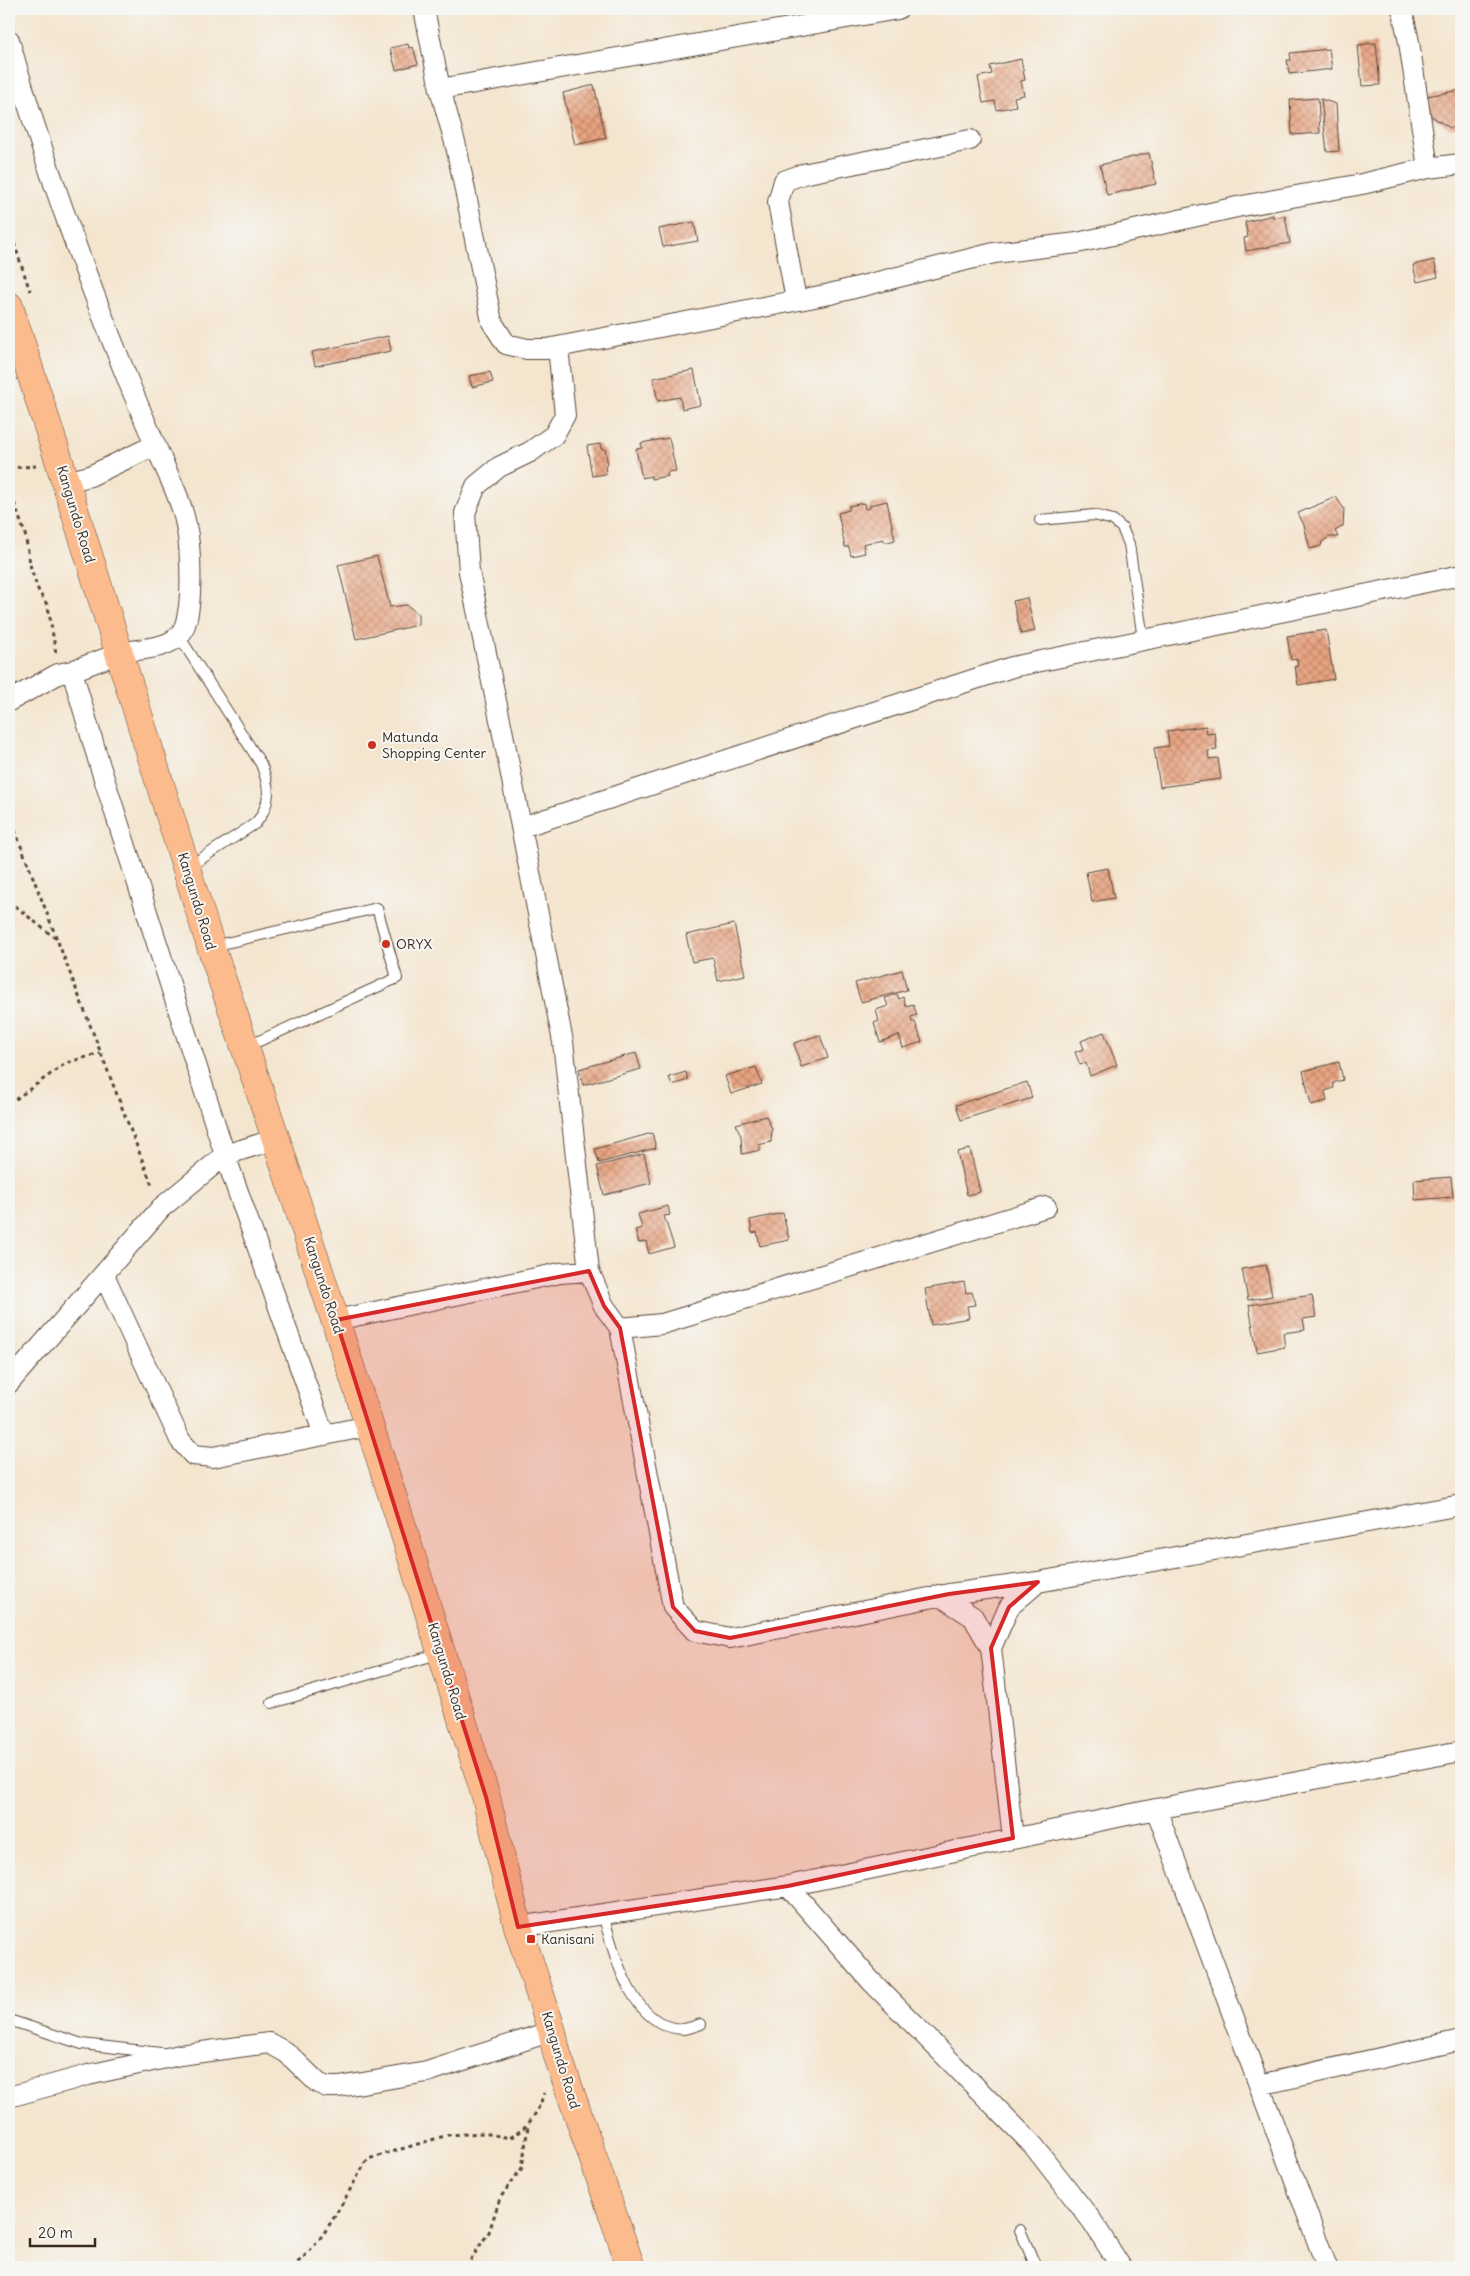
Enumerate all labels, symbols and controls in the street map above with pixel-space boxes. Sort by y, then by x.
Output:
street label: Kangundo Road [53,463,99,565]
place label: Matunda Shopping Center [382,728,487,762]
marker: Matunda Shopping Center [366,739,378,751]
street label: Kangundo Road [174,850,220,952]
place label: ORYX [396,935,432,953]
marker: ORYX [380,938,392,950]
street label: Kangundo Road [300,1234,348,1336]
street label: Kangundo Road [424,1620,470,1722]
place label: Kanisani [541,1930,594,1948]
marker: Kanisani [525,1933,537,1945]
street label: Kangundo Road [538,2009,584,2111]
scale bar [30,2216,95,2248]
text: 20 m [38,2223,73,2242]

